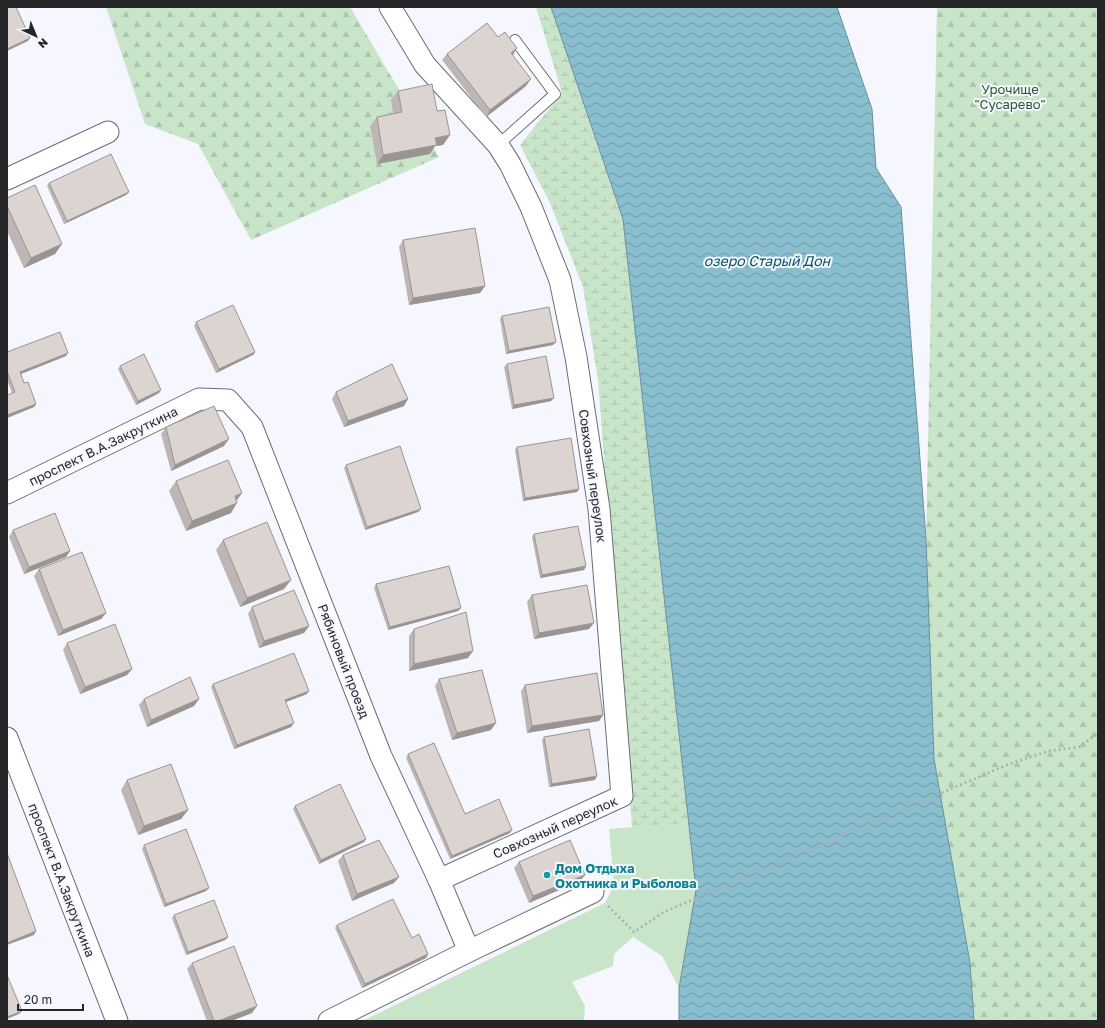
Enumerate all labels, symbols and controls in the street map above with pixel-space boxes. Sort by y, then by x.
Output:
north arrow [16,16,56,56]
text: N [36,36,51,51]
park label: Урочище "Сусарево" [975,81,1045,112]
water label: озеро Старый Дон [704,252,832,269]
street label: проспект В.А.Закруткина [26,403,180,489]
street label: Совхозный переулок [576,408,610,544]
street label: Рябиновый проезд [315,602,373,721]
street label: Совхозный переулок [490,792,620,862]
street label: проспект В.А.Закруткина [25,801,99,959]
place label: Дом Отдыха Охотника и Рыболова [555,860,697,891]
marker: Дом Отдыха Охотника и Рыболова [542,870,552,880]
scale bar [18,986,83,1012]
text: 20 m [24,992,52,1007]

